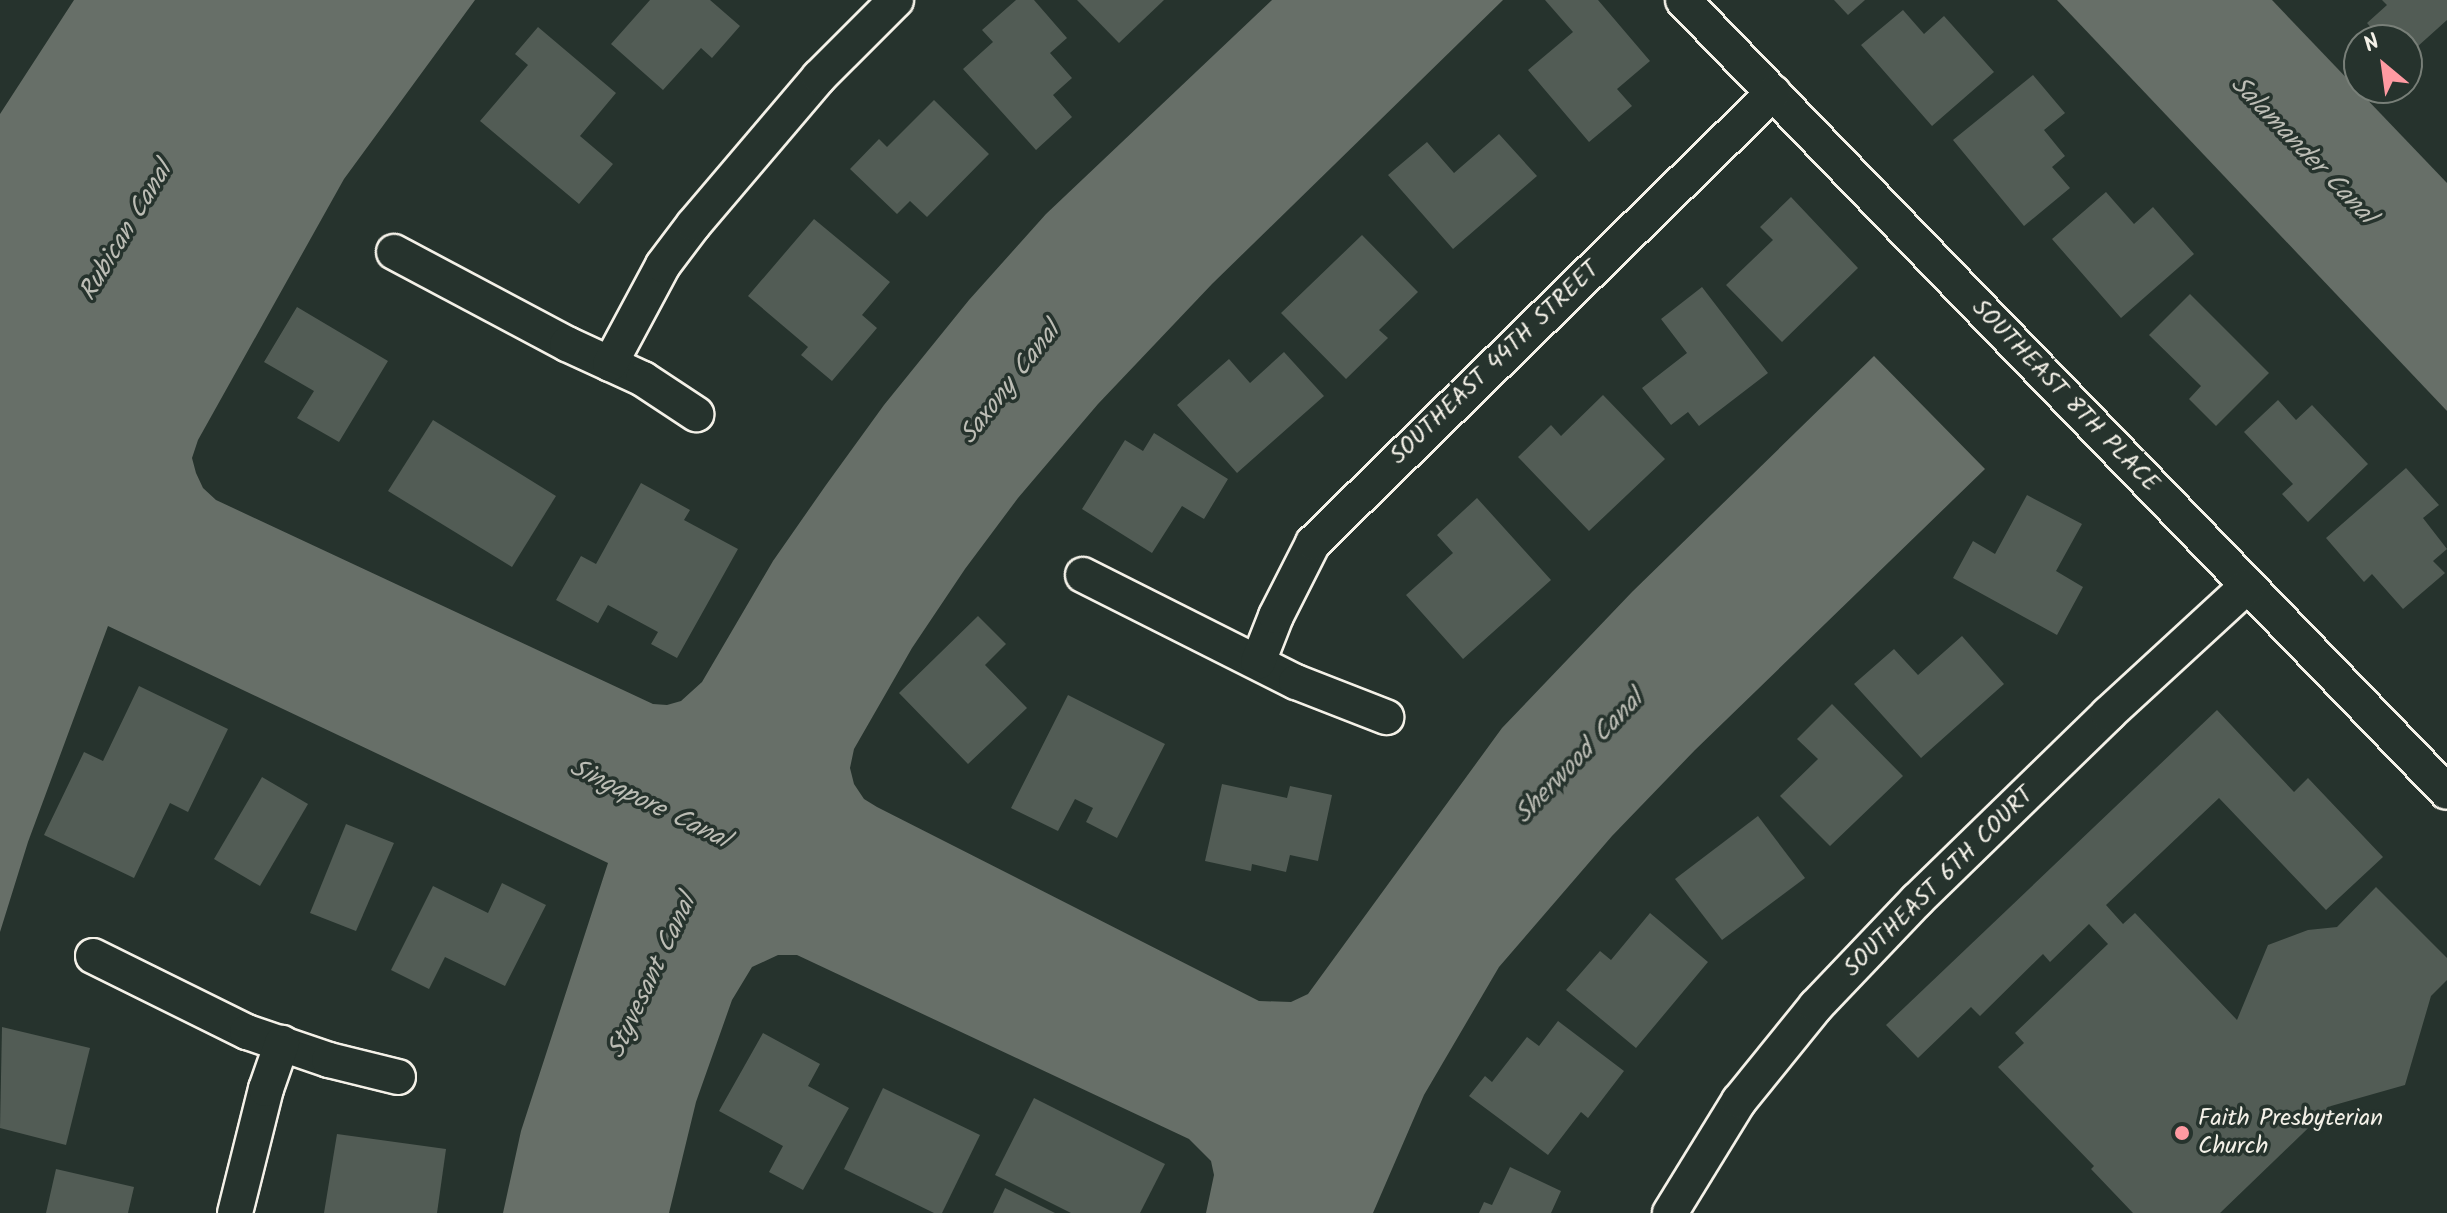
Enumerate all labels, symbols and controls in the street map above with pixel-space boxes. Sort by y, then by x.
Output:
north arrow [2343,24,2423,104]
text: N [2358,26,2387,63]
water label: Salamander Canal [2223,70,2381,232]
water label: Rubican Canal [74,157,180,307]
street label: SOUTHEAST 44TH STREET [1384,255,1606,471]
street label: SOUTHEAST 8TH PLACE [1965,294,2165,498]
water label: Saxony Canal [954,317,1068,451]
water label: Sherwood Canal [1509,685,1651,831]
water label: Singapore Canal [564,753,734,857]
street label: SOUTHEAST 6TH COURT [1838,781,2040,983]
water label: Styvesant Canal [602,890,704,1064]
place label: Faith Presbyterian Church [2198,1105,2383,1161]
marker: Faith Presbyterian Church [2173,1124,2191,1142]

